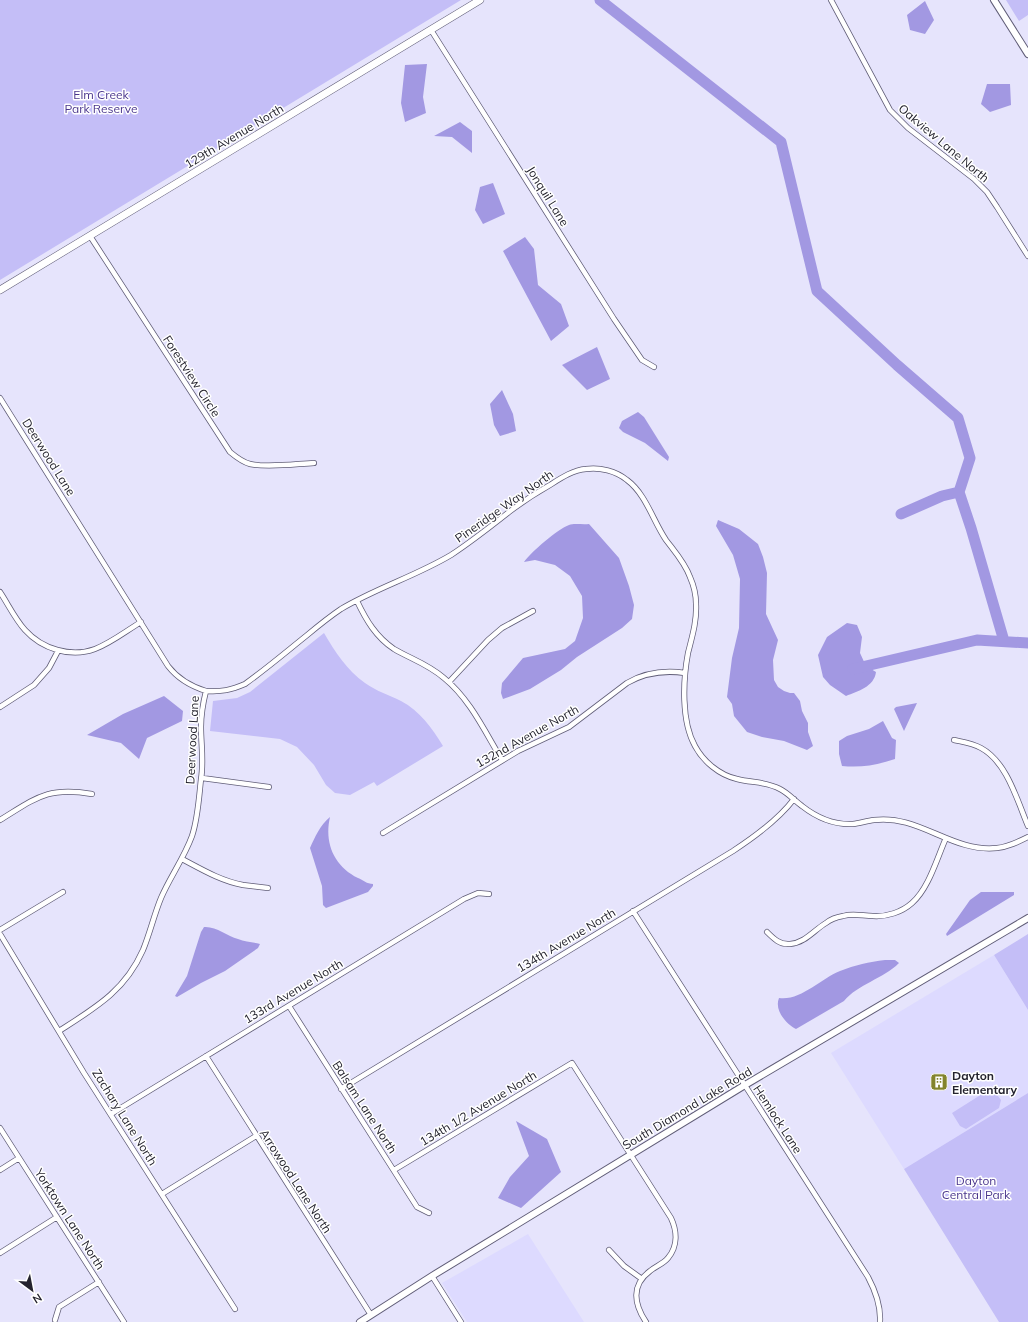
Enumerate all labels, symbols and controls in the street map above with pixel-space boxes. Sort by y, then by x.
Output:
park label: Elm Creek Park Reserve [64,87,138,116]
street label: 129th Avenue North [182,101,286,171]
street label: Oakview Lane North [896,101,992,185]
street label: Jonquil Lane [524,163,572,229]
street label: Forestview Circle [160,332,224,420]
street label: Deerwood Lane [19,416,79,498]
street label: Pineridge Way North [452,466,556,546]
street label: Deerwood Lane [182,695,202,785]
street label: 132nd Avenue North [473,701,581,771]
street label: 134th Avenue North [514,905,618,975]
street label: 133rd Avenue North [241,956,345,1026]
street label: Balsam Lane North [330,1058,400,1156]
street label: South Diamond Lake Road [620,1063,754,1153]
street label: Zachary Lane North [89,1066,161,1168]
street label: 134th 1/2 Avenue North [417,1067,539,1149]
place label: Dayton Elementary [952,1068,1018,1097]
building icon: Dayton Elementary [929,1072,949,1092]
street label: Hemlock Lane [750,1082,806,1156]
street label: Arrowood Lane North [257,1126,335,1236]
street label: Yorktown Lane North [31,1165,108,1272]
park label: Dayton Central Park [942,1173,1011,1202]
north arrow [12,1270,52,1310]
text: N [30,1290,45,1307]

